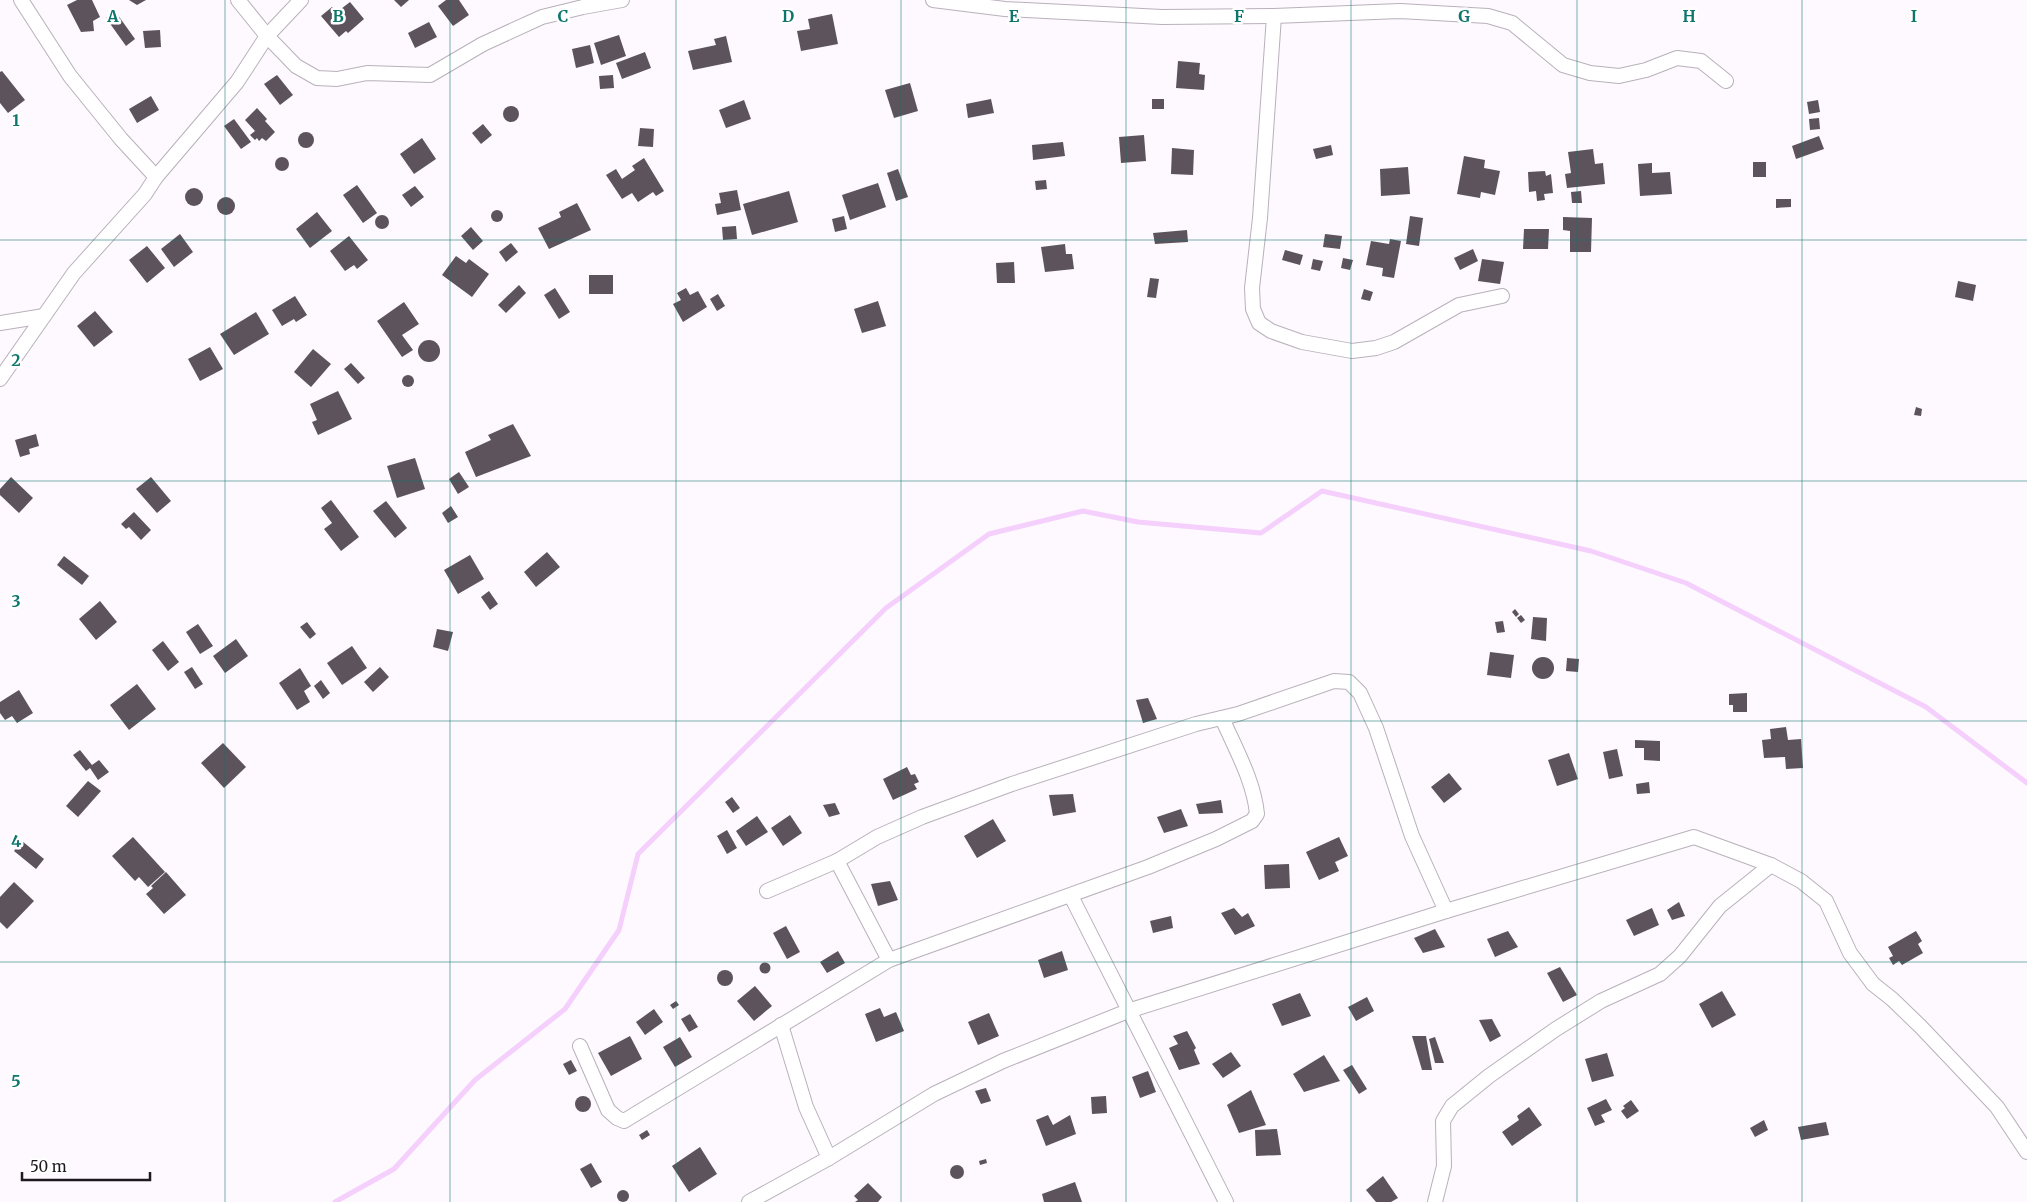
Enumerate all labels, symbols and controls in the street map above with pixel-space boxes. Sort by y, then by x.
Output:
text: A [106,6,119,26]
text: B [332,6,344,26]
text: C [558,6,568,26]
text: D [782,6,794,26]
text: E [1009,6,1020,26]
text: F [1234,6,1244,26]
text: G [1458,6,1470,26]
text: H [1682,6,1696,26]
text: I [1911,6,1917,26]
text: 1 [12,110,20,130]
text: 2 [11,350,21,370]
text: 3 [11,591,21,611]
text: 4 [11,831,21,851]
text: 5 [11,1071,21,1091]
scale bar [22,1150,150,1182]
text: 50 m [30,1157,67,1176]

